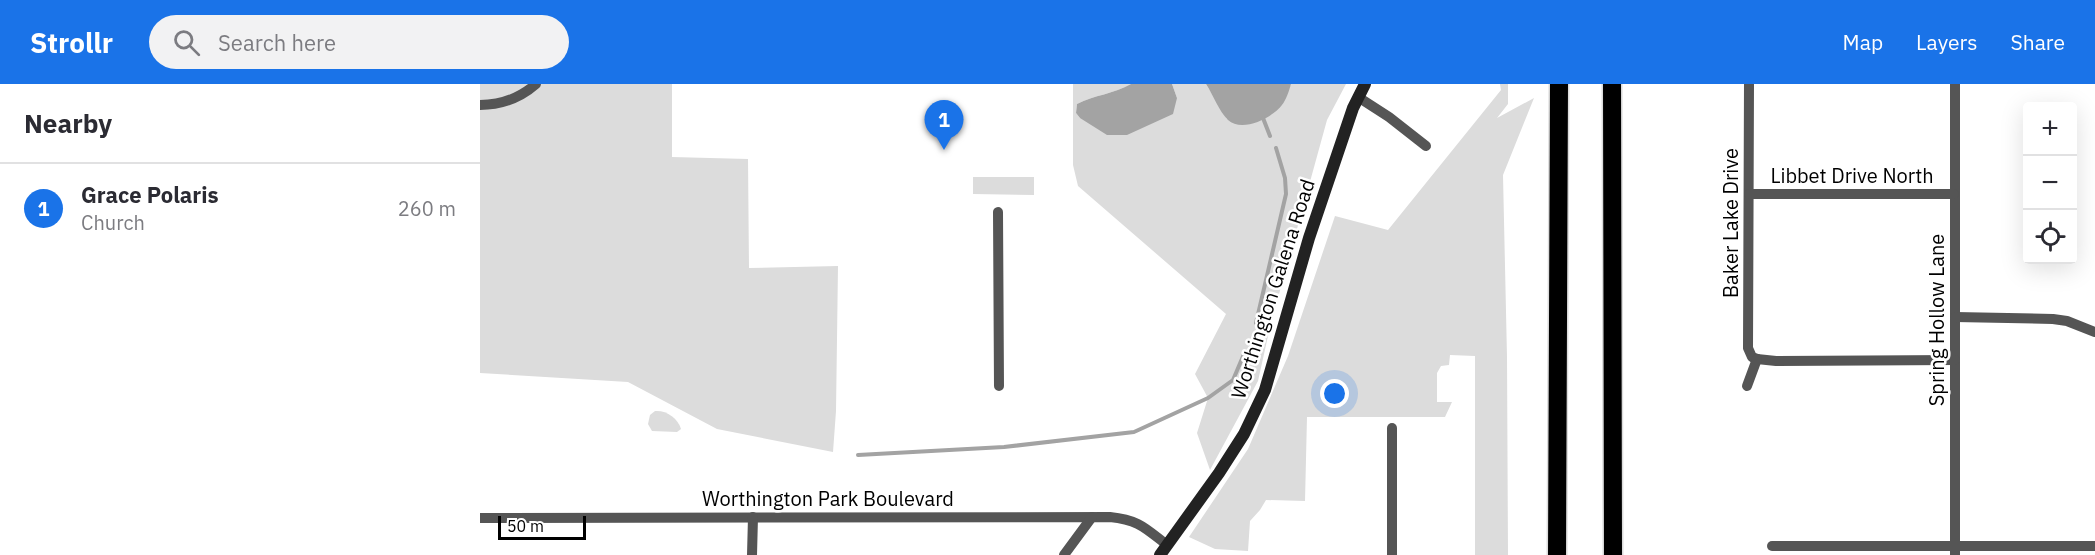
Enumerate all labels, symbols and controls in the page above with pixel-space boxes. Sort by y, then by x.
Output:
search box [149,15,569,69]
text: Strollr [30,24,113,61]
icon: search [170,26,203,59]
text: Search here [218,28,336,57]
text: Map [1843,28,1883,56]
text: Layers [1916,28,1978,56]
text: Share [2011,28,2065,56]
pin: 1 [924,100,964,150]
map controls [2023,102,2077,264]
button: + [2023,102,2077,156]
text: Nearby [24,106,112,140]
street label: Baker Lake Drive [1717,148,1744,298]
button: − [2023,156,2077,210]
street label: Libbet Drive North [1770,162,1934,189]
street label: Worthington Galena Road [1224,176,1321,402]
text: Grace Polaris [81,180,219,209]
text: 1 [38,195,50,222]
text: 260 m [398,195,456,222]
text: Church [81,209,145,236]
button: locate [2023,210,2077,264]
street label: Spring Hollow Lane [1923,234,1950,406]
your location [1320,379,1349,408]
street label: Worthington Park Boulevard [702,485,954,512]
scale bar [498,513,586,540]
text: 50 m [507,516,544,536]

